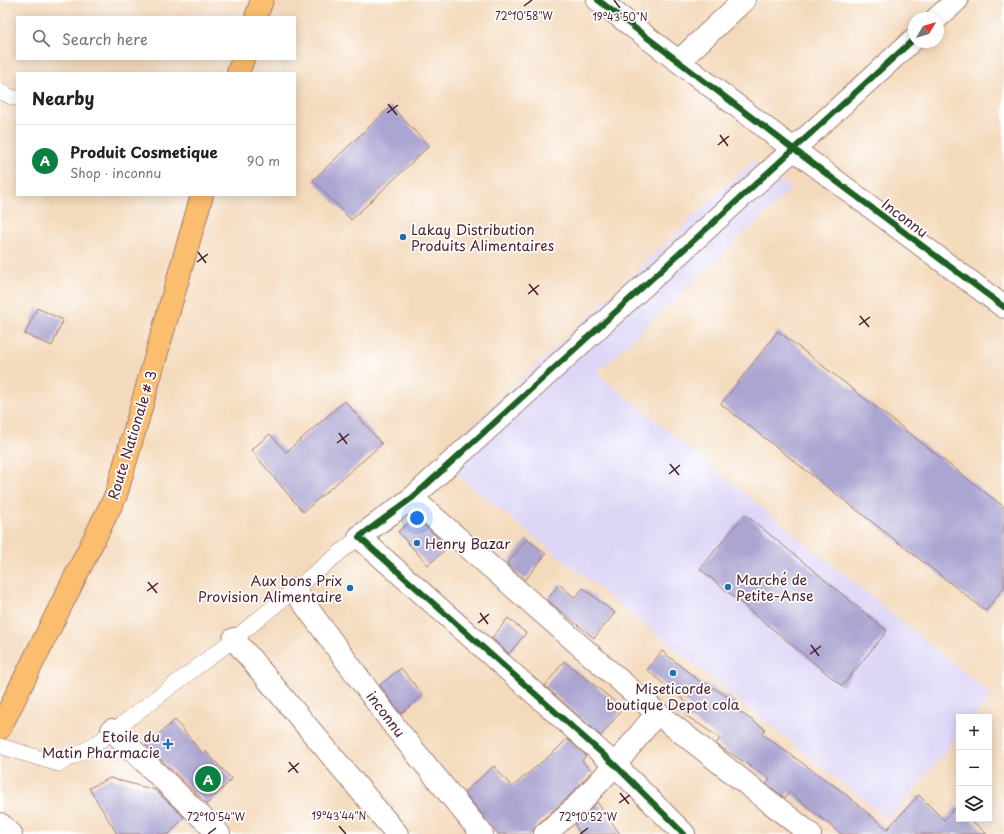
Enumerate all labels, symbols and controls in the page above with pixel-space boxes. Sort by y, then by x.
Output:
text: 72°10'58"W [495,8,554,23]
text: 19°43'50"N [592,9,648,24]
north arrow [908,12,944,48]
search box [16,16,296,60]
icon: search [30,27,52,49]
text: Search here [62,27,148,50]
text: Nearby [32,85,94,111]
text: Produit Cosmetique [70,140,218,163]
text: A [40,151,50,170]
text: 90 m [247,151,280,170]
text: Shop · inconnu [70,163,161,182]
street label: Inconnu [877,194,933,242]
place label: Lakay Distribution Produits Alimentaires [411,219,554,256]
marker: Lakay Distribution Produits Alimentaires [398,232,408,242]
street label: Route Nationale # 3 [102,368,162,502]
your location [407,508,427,528]
place label: Henry Bazar [425,533,511,554]
marker: Henry Bazar [412,538,422,548]
place label: Marché de Petite-Anse [736,569,814,606]
place label: Aux bons Prix Provision Alimentaire [198,570,342,607]
marker: Marché de Petite-Anse [723,582,733,592]
marker: Aux bons Prix Provision Alimentaire [345,583,355,593]
marker: Miseticorde boutique Depot cola [668,668,678,678]
place label: Miseticorde boutique Depot cola [606,678,740,715]
street label: inconnu [362,687,410,741]
map controls [956,714,992,822]
button: + [956,714,992,750]
place label: Etoile du Matin Pharmacie [42,726,160,763]
marker: Etoile du Matin Pharmacie [163,739,173,749]
button: − [956,750,992,786]
pin: A [195,764,221,794]
button: layers [956,786,992,822]
text: 19°43'44"N [312,808,367,823]
text: 72°10'54"W [187,809,246,824]
text: 72°10'52"W [559,809,618,824]

